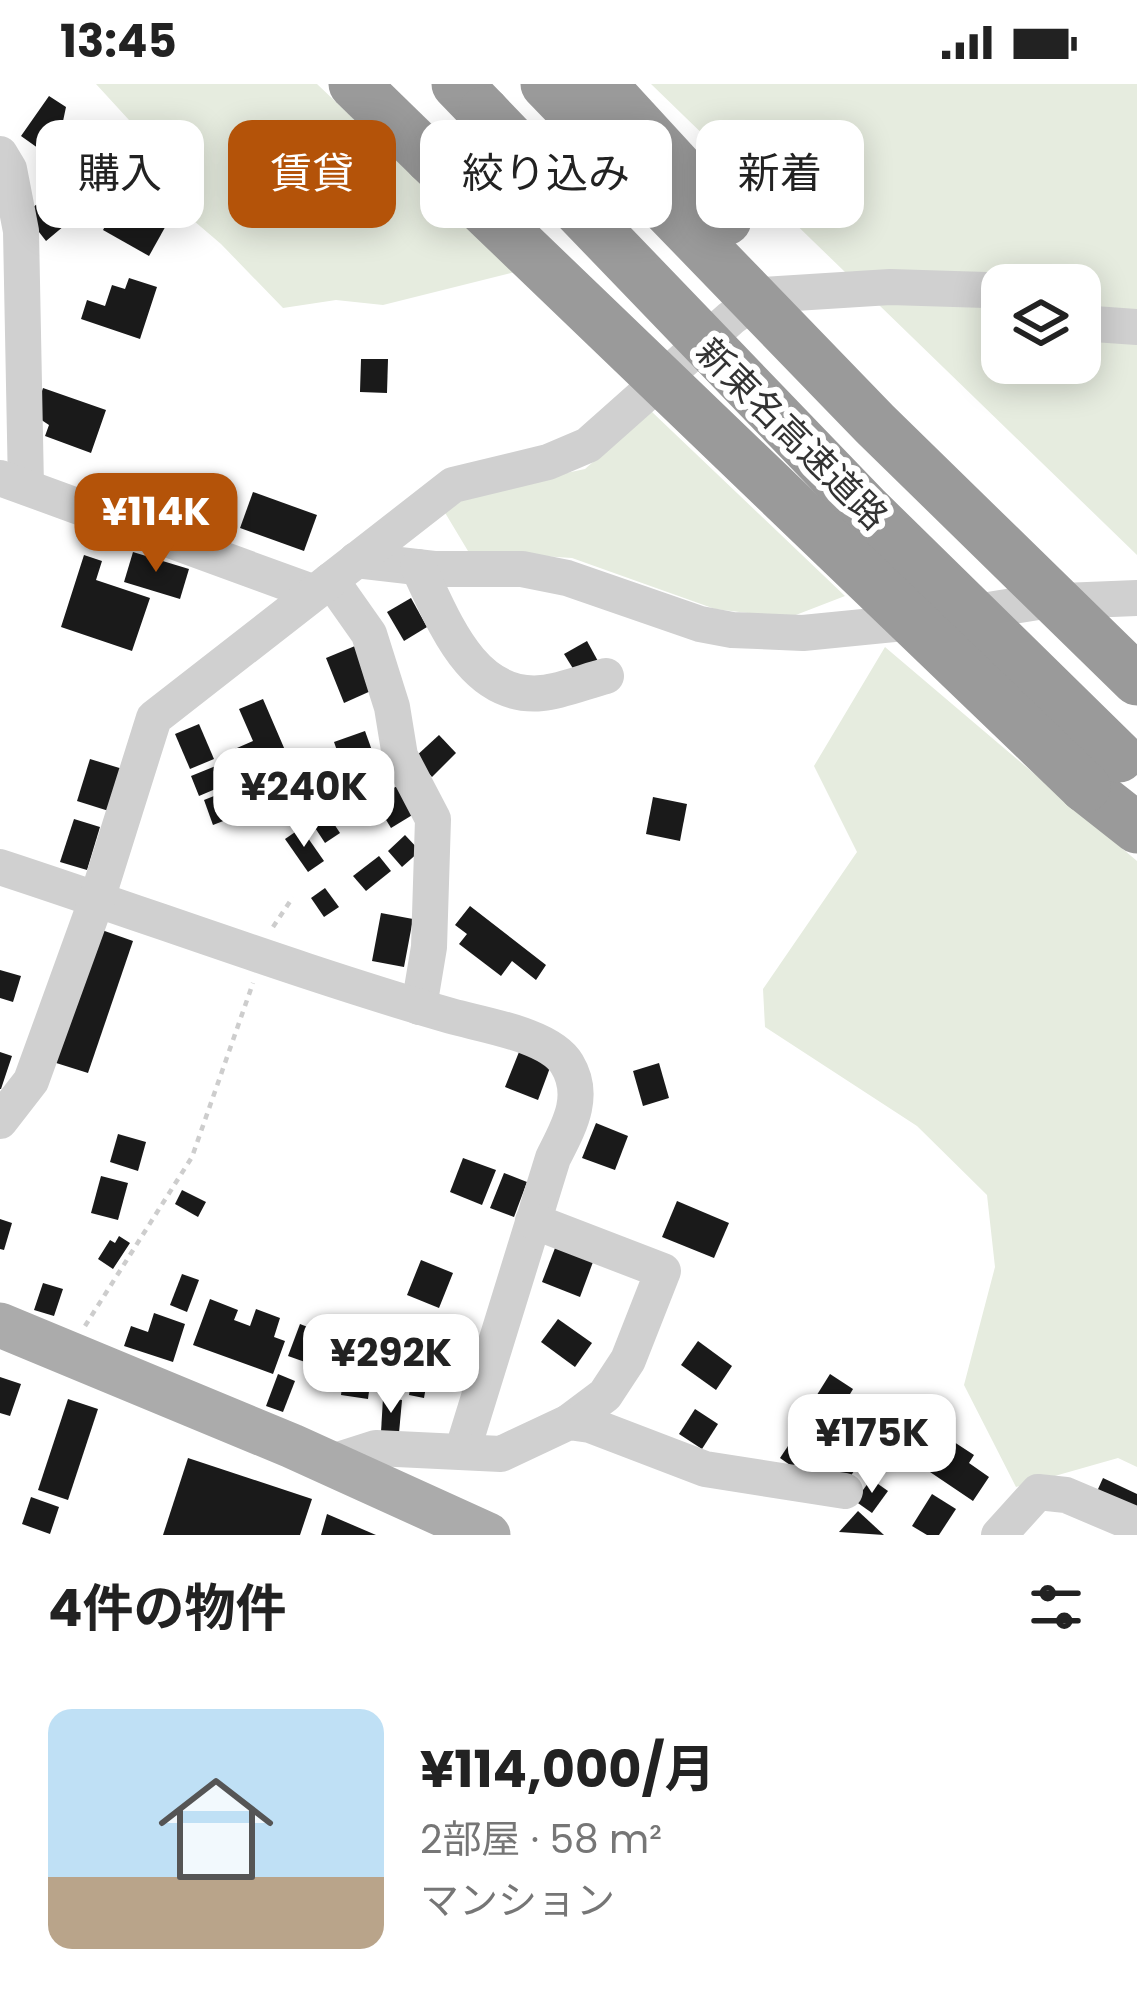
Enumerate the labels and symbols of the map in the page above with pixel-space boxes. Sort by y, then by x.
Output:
street label: 新東名高速道路 [685,327,899,541]
pin: ¥114K [72,473,240,575]
pin: ¥240K [220,748,388,850]
pin: ¥292K [307,1314,475,1416]
pin: ¥175K [788,1394,956,1496]

